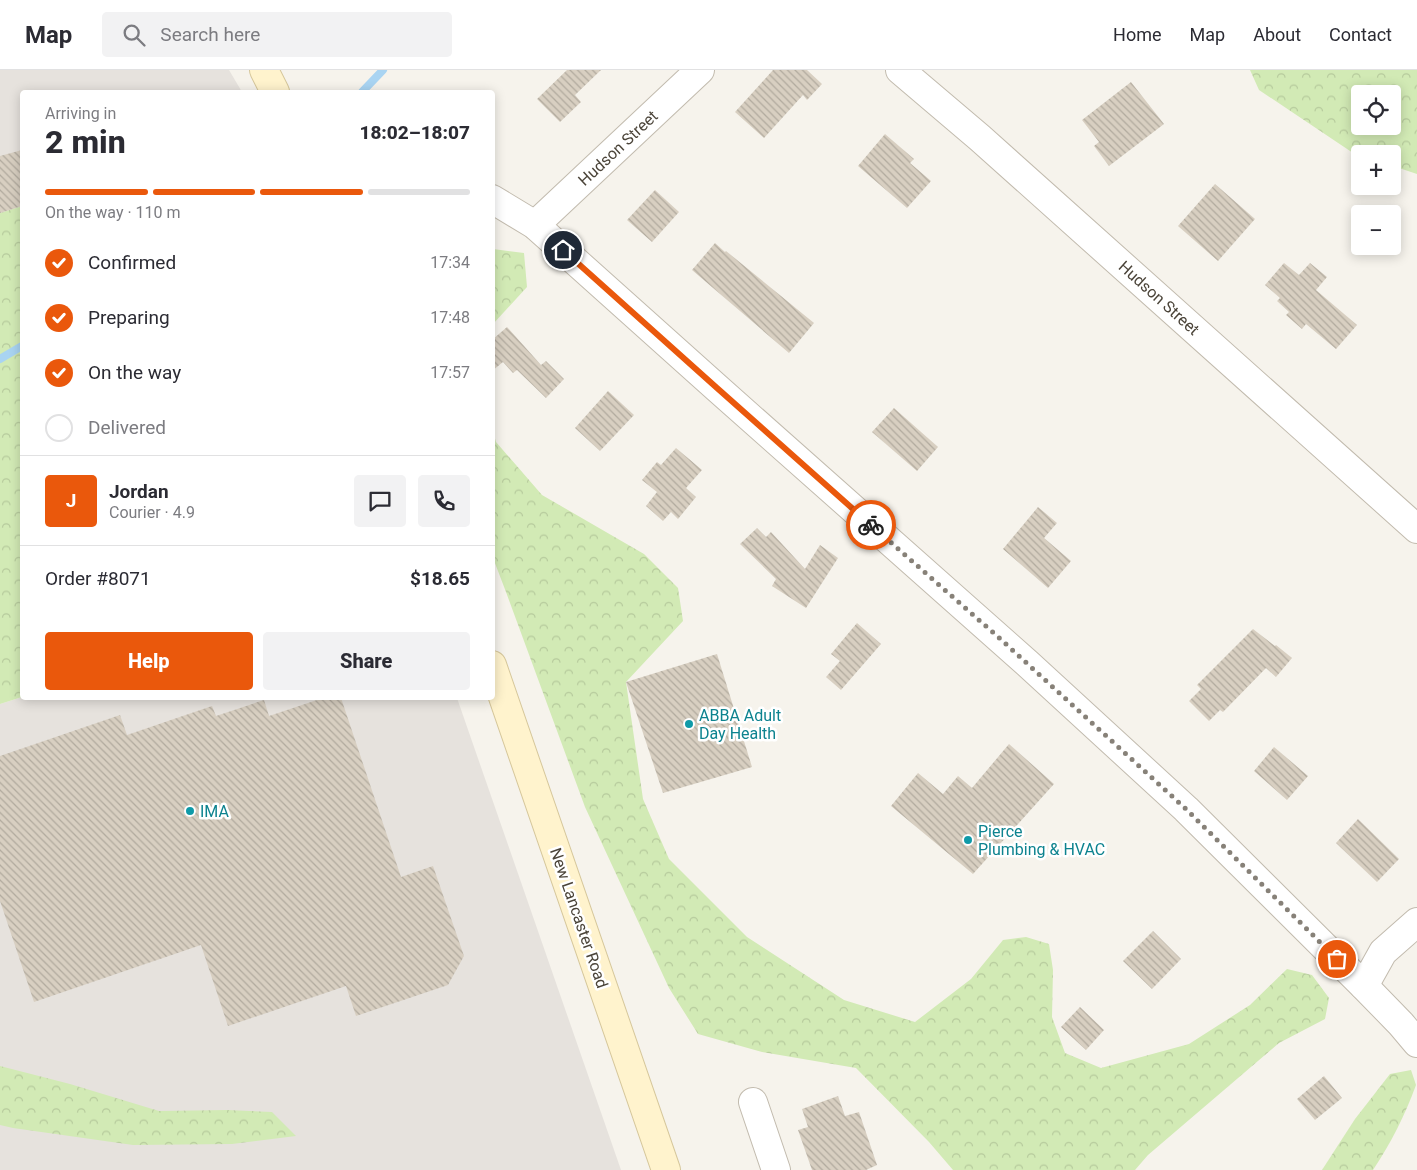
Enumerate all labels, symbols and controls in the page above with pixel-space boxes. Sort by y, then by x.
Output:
search box [102,12,452,57]
text: Map [25,21,72,49]
icon: search [120,21,148,49]
text: Search here [160,23,260,46]
text: Home [1113,24,1162,45]
text: Map [1190,24,1225,45]
text: About [1253,24,1301,45]
text: Contact [1329,24,1392,45]
map controls [1351,85,1401,255]
button: locate [1351,85,1401,135]
text: Arriving in [45,104,116,123]
street label: Hudson Street [574,106,662,190]
text: 18:02–18:07 [359,121,470,144]
text: 2 min [45,123,126,161]
button: + [1351,145,1401,195]
text: On the way · 110 m [45,203,181,222]
button: − [1351,205,1401,255]
pin [542,229,584,271]
icon: home [549,236,577,264]
icon: check [45,249,73,277]
text: Confirmed [88,251,176,274]
text: 17:34 [430,253,470,272]
street label: Hudson Street [1115,257,1203,339]
icon: check [45,304,73,332]
text: Preparing [88,306,170,329]
text: 17:48 [430,308,470,327]
icon: check [45,359,73,387]
text: On the way [88,361,181,384]
text: 17:57 [430,363,470,382]
text: Delivered [88,416,166,439]
button: chat [354,475,406,527]
button: phone [418,475,470,527]
text: Jordan [109,480,169,503]
text: J [66,489,76,512]
courier [846,500,896,550]
text: Courier · 4.9 [109,503,195,522]
icon: bike [857,511,885,539]
text: Order #8071 [45,567,151,590]
text: $18.65 [410,567,470,590]
button: Help [45,632,253,690]
button: Share [263,632,470,690]
place label: ABBA Adult Day Health [699,706,781,743]
marker: ABBA Adult Day Health [683,718,695,730]
place label: IMA [200,802,229,821]
marker: IMA [184,805,196,817]
place label: Pierce Plumbing & HVAC [978,822,1105,859]
marker: Pierce Plumbing & HVAC [962,834,974,846]
street label: New Lancaster Road [546,845,612,991]
pin [1316,938,1358,980]
icon: bag [1323,945,1351,973]

